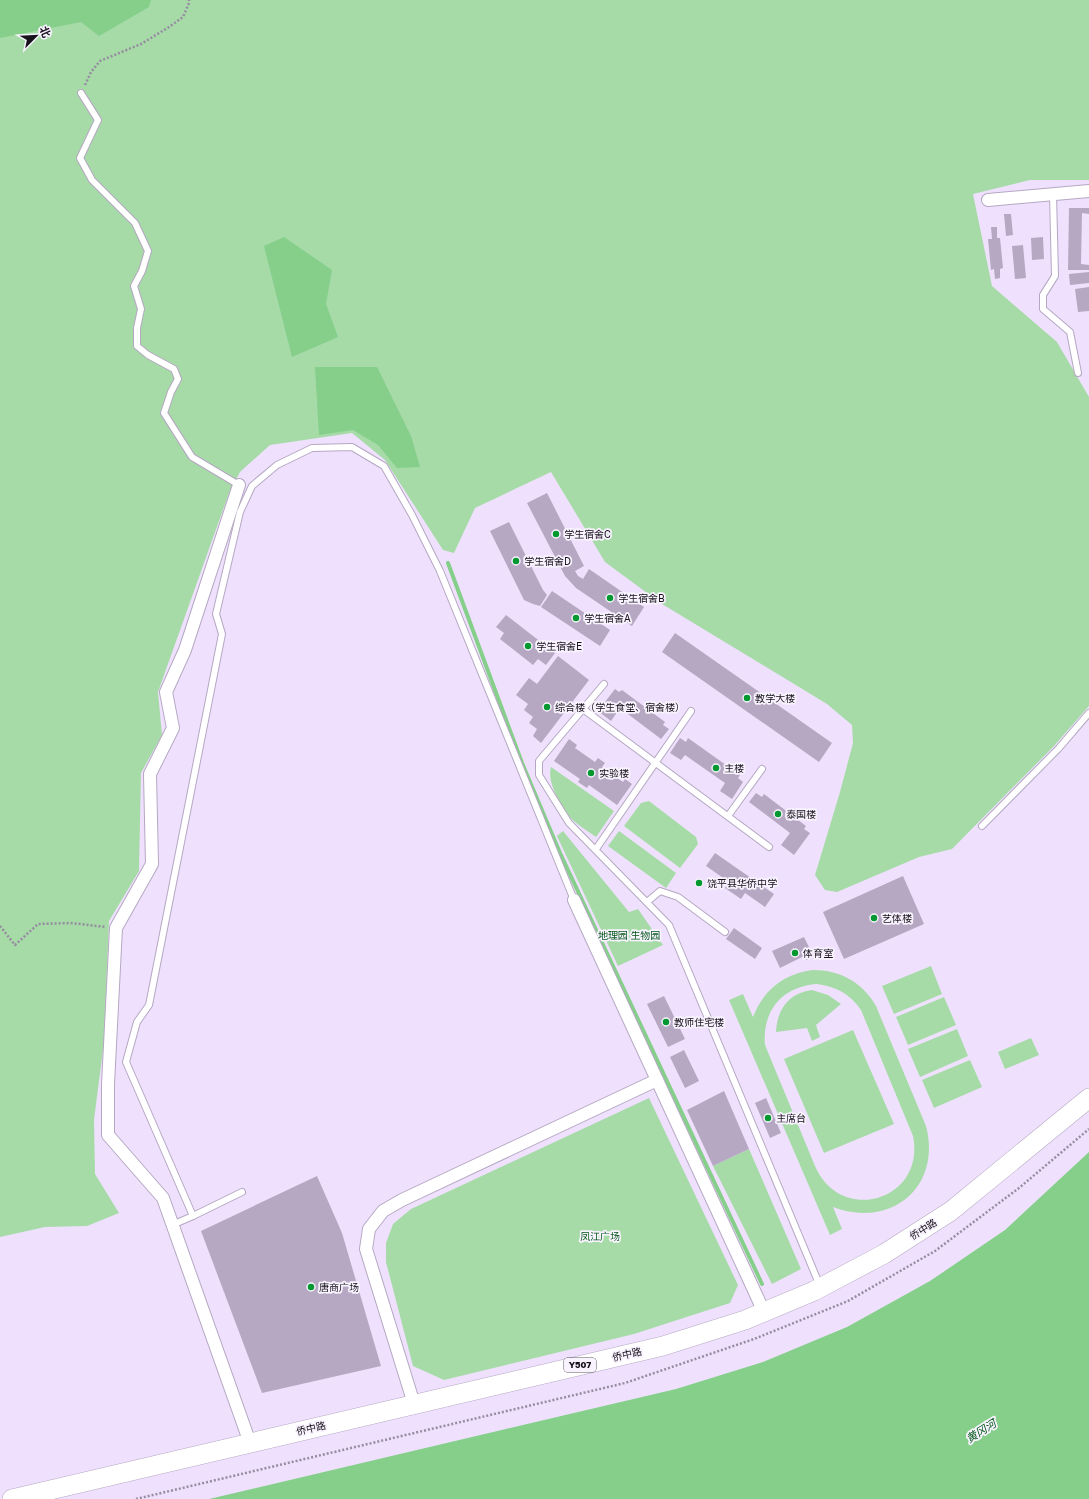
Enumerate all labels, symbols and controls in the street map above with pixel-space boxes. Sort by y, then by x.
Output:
north arrow [16,16,56,56]
text: 北 [37,24,54,39]
place label: 学生宿舍C [564,528,611,540]
marker: 学生宿舍C [551,529,561,539]
place label: 学生宿舍D [524,555,571,567]
marker: 学生宿舍D [511,556,521,566]
place label: 学生宿舍B [618,592,665,604]
marker: 学生宿舍B [605,593,615,603]
place label: 学生宿舍A [584,612,631,624]
marker: 学生宿舍A [571,613,581,623]
place label: 学生宿舍E [536,640,582,652]
marker: 学生宿舍E [523,641,533,651]
place label: 教学大楼 [755,692,795,704]
marker: 教学大楼 [742,693,752,703]
place label: 综合楼（学生食堂、宿舍楼） [555,701,685,713]
marker: 综合楼（学生食堂、宿舍楼） [542,702,552,712]
place label: 主楼 [724,762,744,774]
marker: 主楼 [711,763,721,773]
place label: 实验楼 [599,767,629,779]
marker: 实验楼 [586,768,596,778]
place label: 泰国楼 [786,808,816,820]
marker: 泰国楼 [773,809,783,819]
place label: 饶平县华侨中学 [707,877,777,889]
marker: 饶平县华侨中学 [694,878,704,888]
place label: 艺体楼 [882,912,912,924]
marker: 艺体楼 [869,913,879,923]
park label: 地理园 生物园 [598,929,660,941]
place label: 体育室 [803,947,833,959]
marker: 体育室 [790,948,800,958]
place label: 教师住宅楼 [674,1016,724,1028]
marker: 教师住宅楼 [661,1017,671,1027]
place label: 主席台 [776,1112,806,1124]
marker: 主席台 [763,1113,773,1123]
street label: 侨中路 [906,1216,939,1243]
park label: 凤江广场 [580,1230,620,1242]
place label: 唐商广场 [319,1281,359,1293]
marker: 唐商广场 [306,1282,316,1292]
street label: 侨中路 [610,1345,643,1363]
road number: Y507 [564,1358,596,1372]
water label: 黄冈河 [963,1415,1000,1445]
street label: 侨中路 [294,1419,327,1437]

